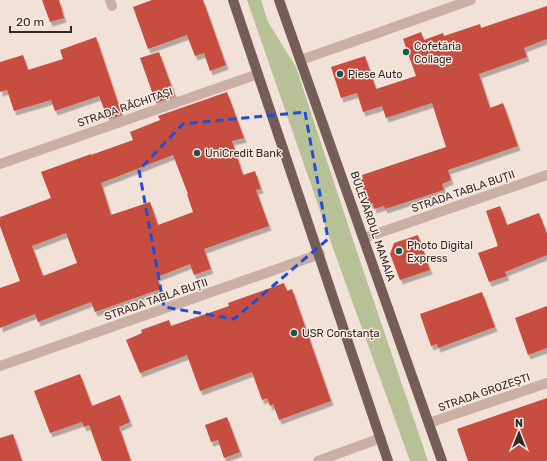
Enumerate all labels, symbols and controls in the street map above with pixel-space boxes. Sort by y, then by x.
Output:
scale bar [10,8,71,34]
text: 20 m [16,15,44,29]
place label: Cofetăria Collage [414,40,461,66]
marker: Cofetăria Collage [401,47,411,57]
place label: Piese Auto [348,68,403,81]
marker: Piese Auto [335,69,345,79]
street label: STRADA RĂCHITAȘI [76,85,175,130]
place label: UniCredit Bank [205,147,282,160]
marker: UniCredit Bank [192,148,202,158]
street label: STRADA TABLA BUȚII [410,168,516,215]
street label: BULEVARDUL MAMAIA [348,169,398,283]
place label: Photo Digital Express [407,239,473,265]
marker: Photo Digital Express [394,246,404,256]
street label: STRADA TABLA BUȚII [103,276,209,323]
place label: USR Constanța [302,327,380,340]
marker: USR Constanța [289,328,299,338]
street label: STRADA GROZEȘTI [436,371,532,414]
north arrow [499,413,539,453]
text: N [515,417,523,430]

